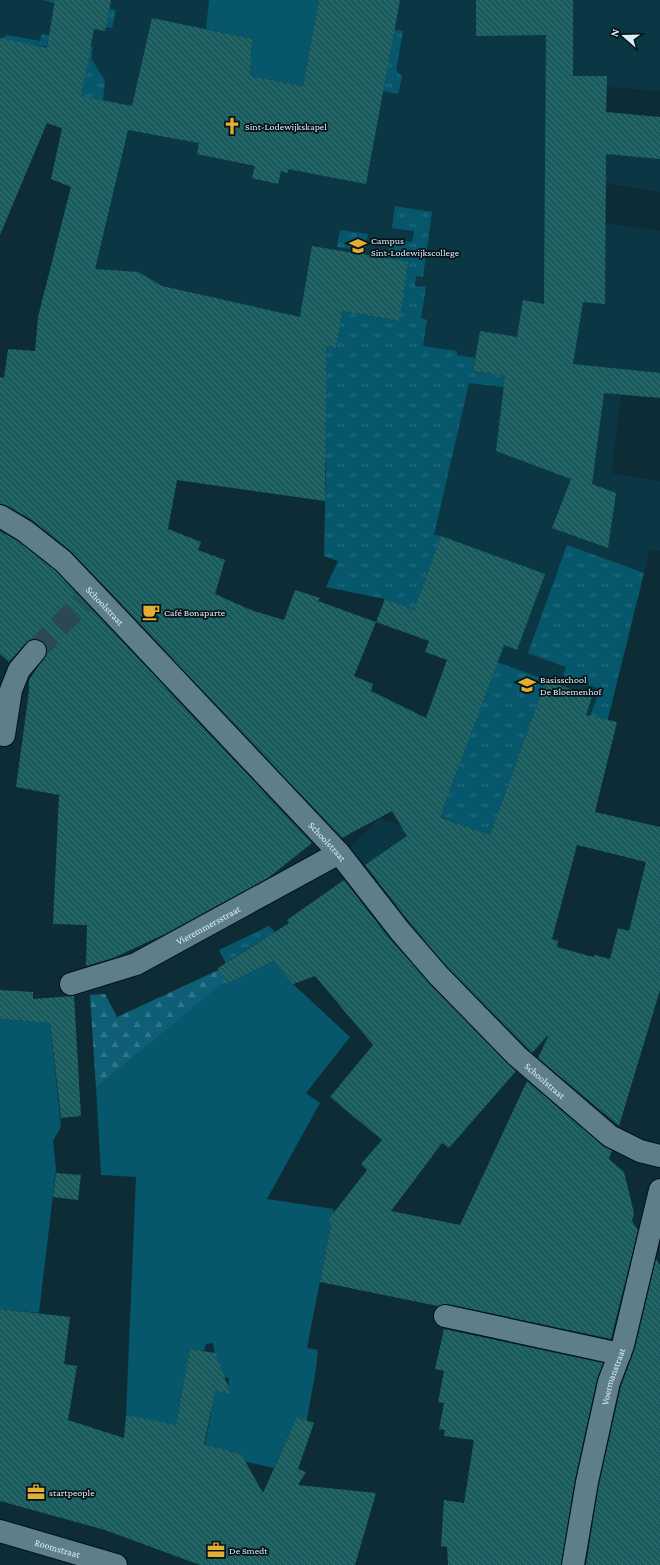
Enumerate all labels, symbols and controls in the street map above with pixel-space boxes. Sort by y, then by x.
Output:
north arrow [604,16,644,56]
text: N [608,27,622,38]
church icon: Sint-Lodewijkskapel [222,116,242,136]
place label: Sint-Lodewijkskapel [245,121,327,133]
place label: Campus Sint-Lodewijkscollege [371,235,460,259]
school or university icon: Campus Sint-Lodewijkscollege [348,236,368,256]
street label: Schoolstraat [84,584,127,628]
cafe icon: Café Bonaparte [141,602,161,622]
place label: Café Bonaparte [164,607,226,618]
place label: Basisschool De Bloemenhof [540,674,603,697]
school or university icon: Basisschool De Bloemenhof [517,675,537,695]
street label: Schoolstraat [307,819,349,864]
street label: Vieremmersstraat [174,902,243,947]
street label: Schoolstraat [523,1060,568,1101]
street label: Voermanstraat [599,1346,627,1406]
office icon: startpeople [26,1482,46,1502]
place label: startpeople [49,1487,95,1498]
street label: Roomstraat [34,1536,82,1560]
office icon: De Smedt [206,1540,226,1560]
place label: De Smedt [229,1545,268,1556]

